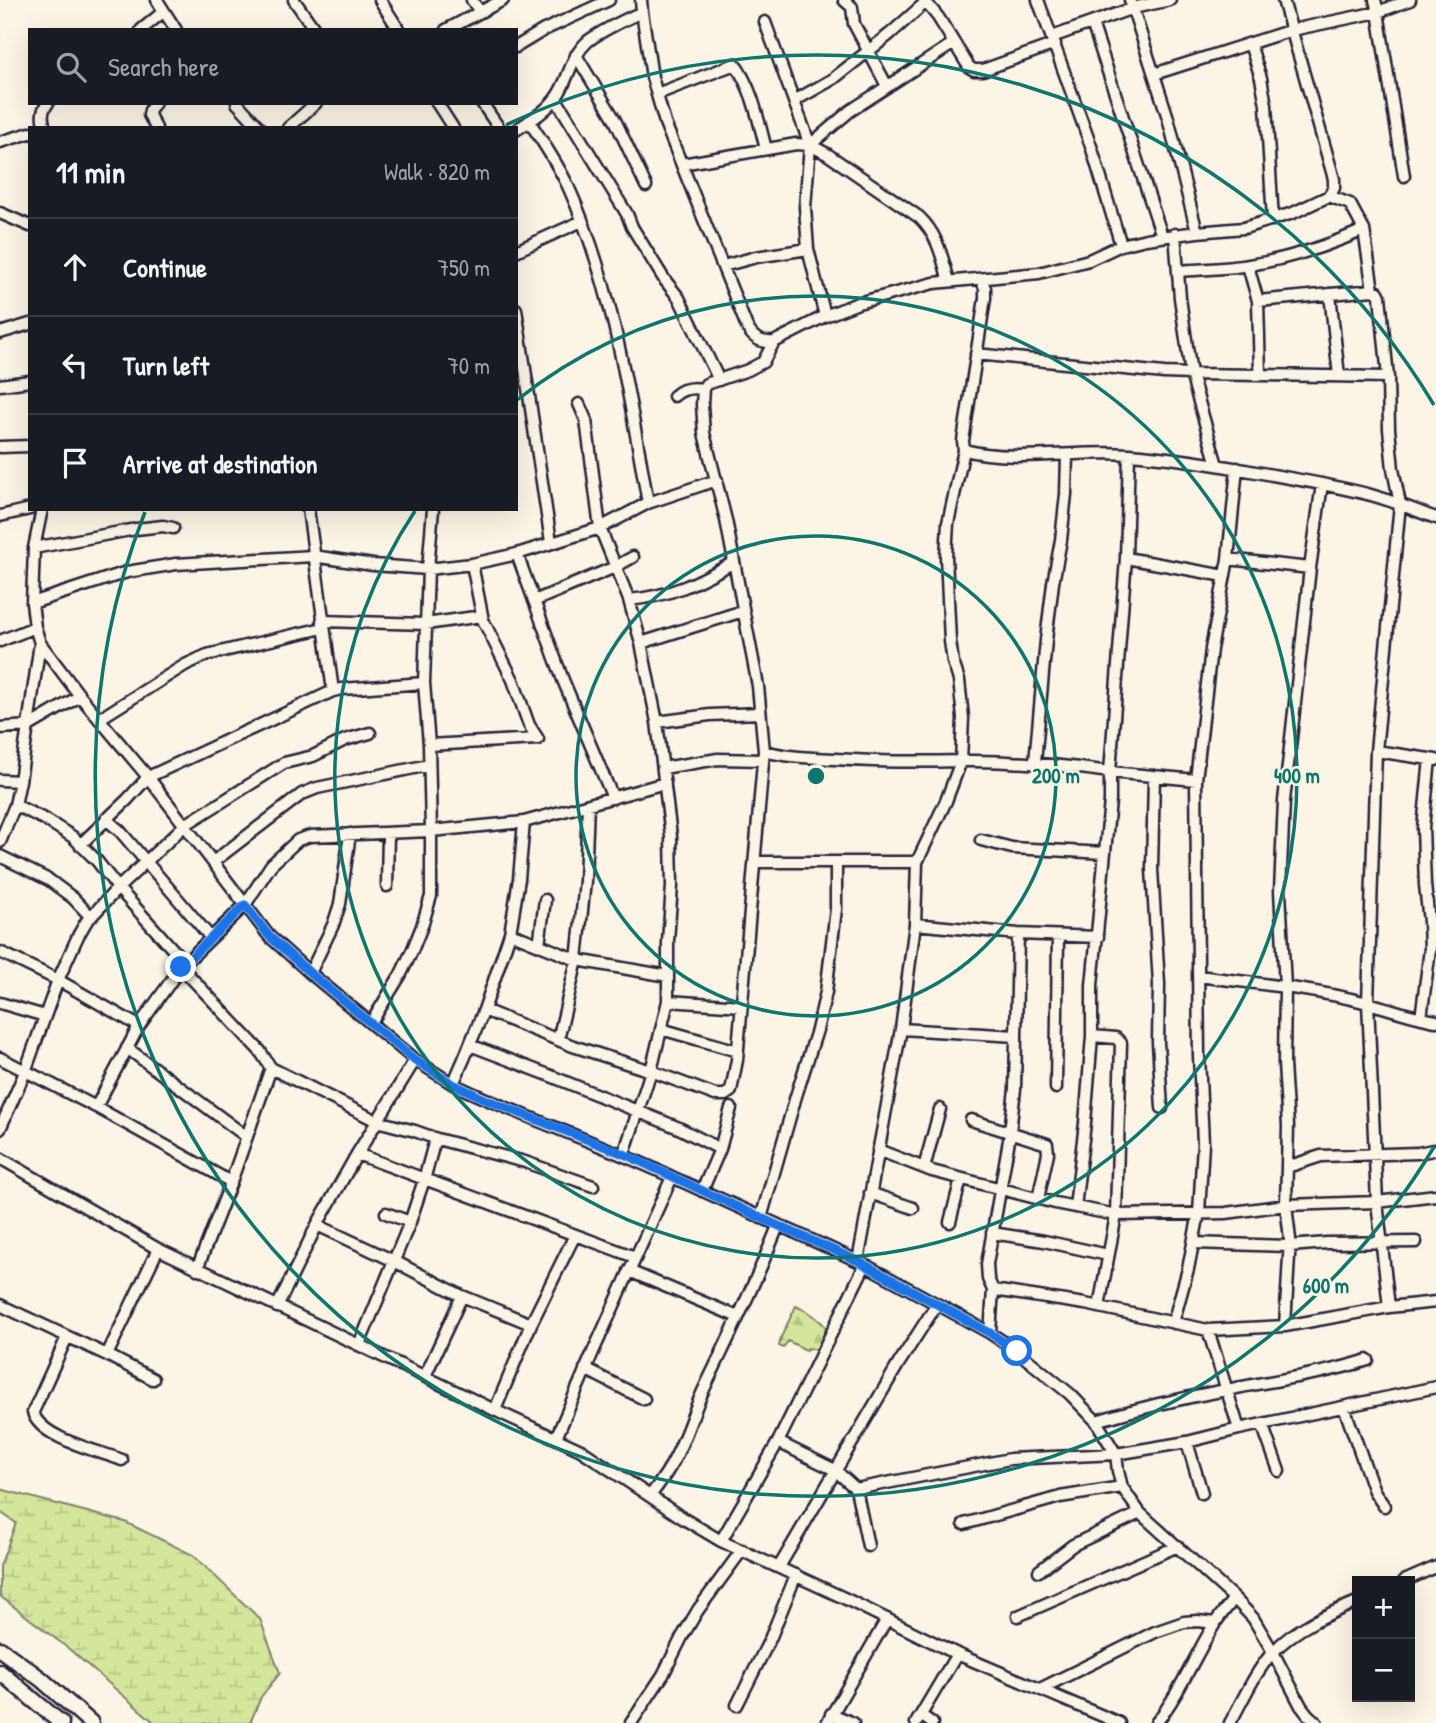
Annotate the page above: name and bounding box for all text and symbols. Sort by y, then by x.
search box [28,28,518,105]
icon: search [52,48,90,86]
text: Search here [108,49,219,84]
text: 11 min [56,152,125,192]
text: Walk · 820 m [384,156,490,187]
icon: ahead [56,248,94,286]
text: Continue [123,250,207,285]
text: 750 m [438,252,490,283]
icon: left [56,346,94,384]
text: Turn left [123,348,209,383]
text: 70 m [447,350,490,381]
icon: arrive [56,444,94,482]
text: Arrive at destination [123,446,318,481]
text: 200 m [1032,761,1080,790]
text: 400 m [1274,761,1320,790]
centre of rings [804,764,828,788]
route end [165,951,196,982]
text: 600 m [1303,1271,1349,1300]
route start [1001,1335,1032,1366]
map controls [1352,1576,1415,1702]
button: + [1352,1576,1415,1639]
button: − [1352,1639,1415,1702]

